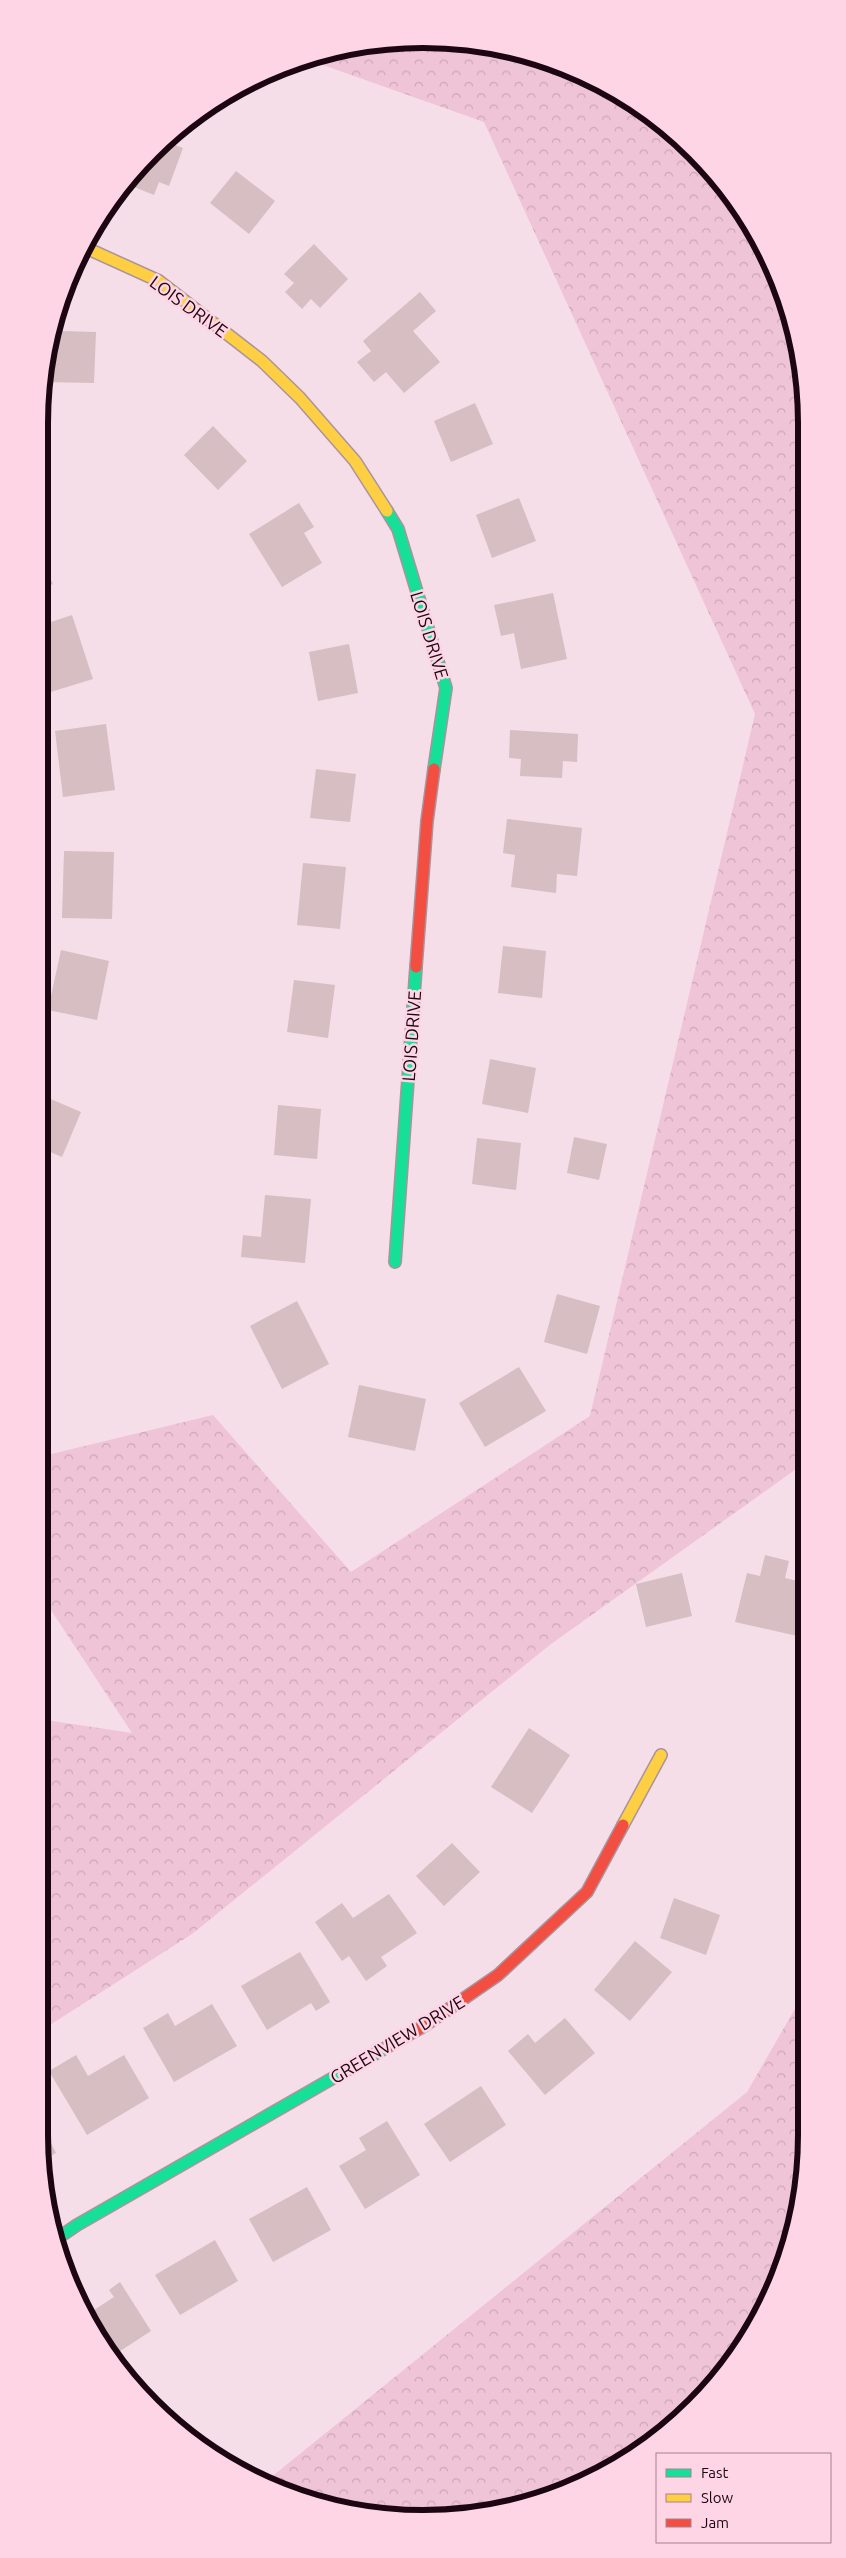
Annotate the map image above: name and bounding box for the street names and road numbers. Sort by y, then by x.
street label: LOIS DRIVE [146,271,232,341]
street label: LOIS DRIVE [407,589,453,681]
street label: LOIS DRIVE [398,990,424,1082]
street label: GREENVIEW DRIVE [326,1991,468,2087]

